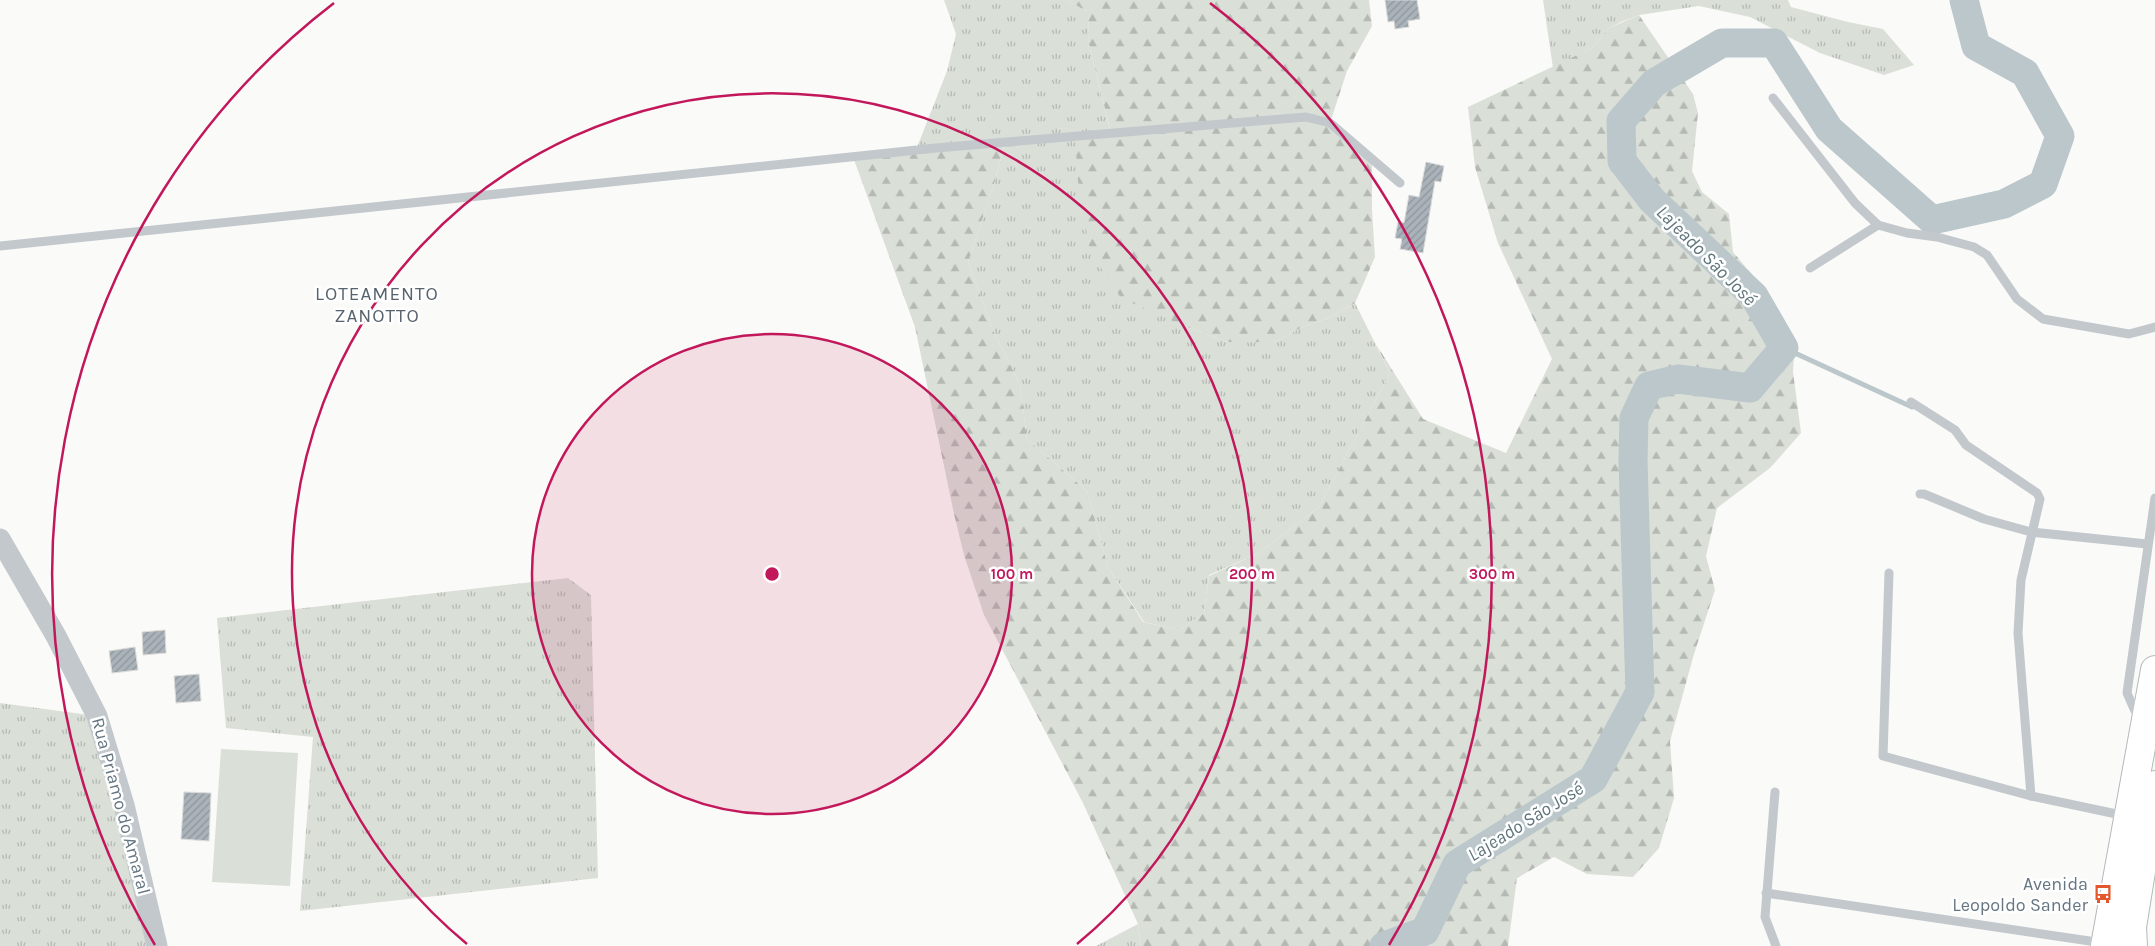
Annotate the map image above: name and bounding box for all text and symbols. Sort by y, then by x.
water label: Lajeado São José [1652,201,1761,310]
district label: LOTEAMENTO ZANOTTO [315,283,439,327]
centre of rings [763,565,781,583]
text: 100 m [991,565,1033,583]
text: 200 m [1229,565,1275,583]
text: 300 m [1469,565,1515,583]
street label: Rua Priamo do Amaral [87,715,155,897]
water label: Lajeado São José [1464,777,1588,866]
place label: Avenida Leopoldo Sander [1952,873,2088,916]
bus stop icon: Avenida Leopoldo Sander [2092,883,2114,905]

